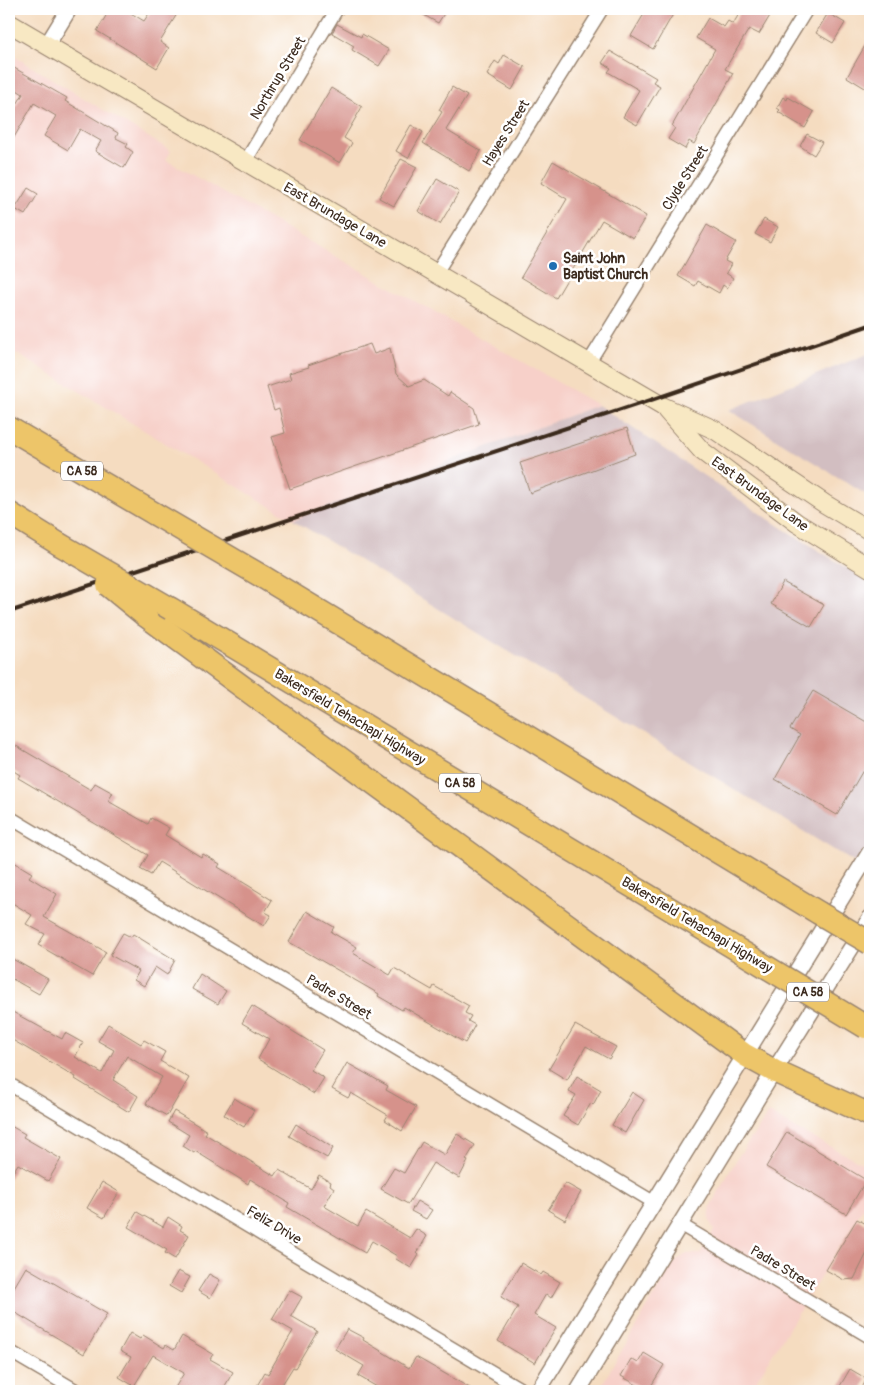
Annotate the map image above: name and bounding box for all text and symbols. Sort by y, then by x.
street label: Northrup Street [247,33,310,123]
street label: Hayes Street [479,96,533,169]
street label: Clyde Street [658,142,712,213]
street label: East Brundage Lane [281,179,389,251]
place label: Saint John Baptist Church [563,250,648,283]
marker: Saint John Baptist Church [547,260,559,272]
street label: East Brundage Lane [708,453,812,535]
road number: CA 58 [61,462,103,481]
street label: Bakersfield Tehachapi Highway [271,665,429,769]
road number: CA 58 [439,774,481,792]
street label: Bakersfield Tehachapi Highway [618,873,776,977]
street label: Padre Street [303,971,375,1023]
road number: CA 58 [787,982,829,1002]
street label: Feliz Drive [243,1202,305,1248]
street label: Padre Street [747,1242,819,1294]

